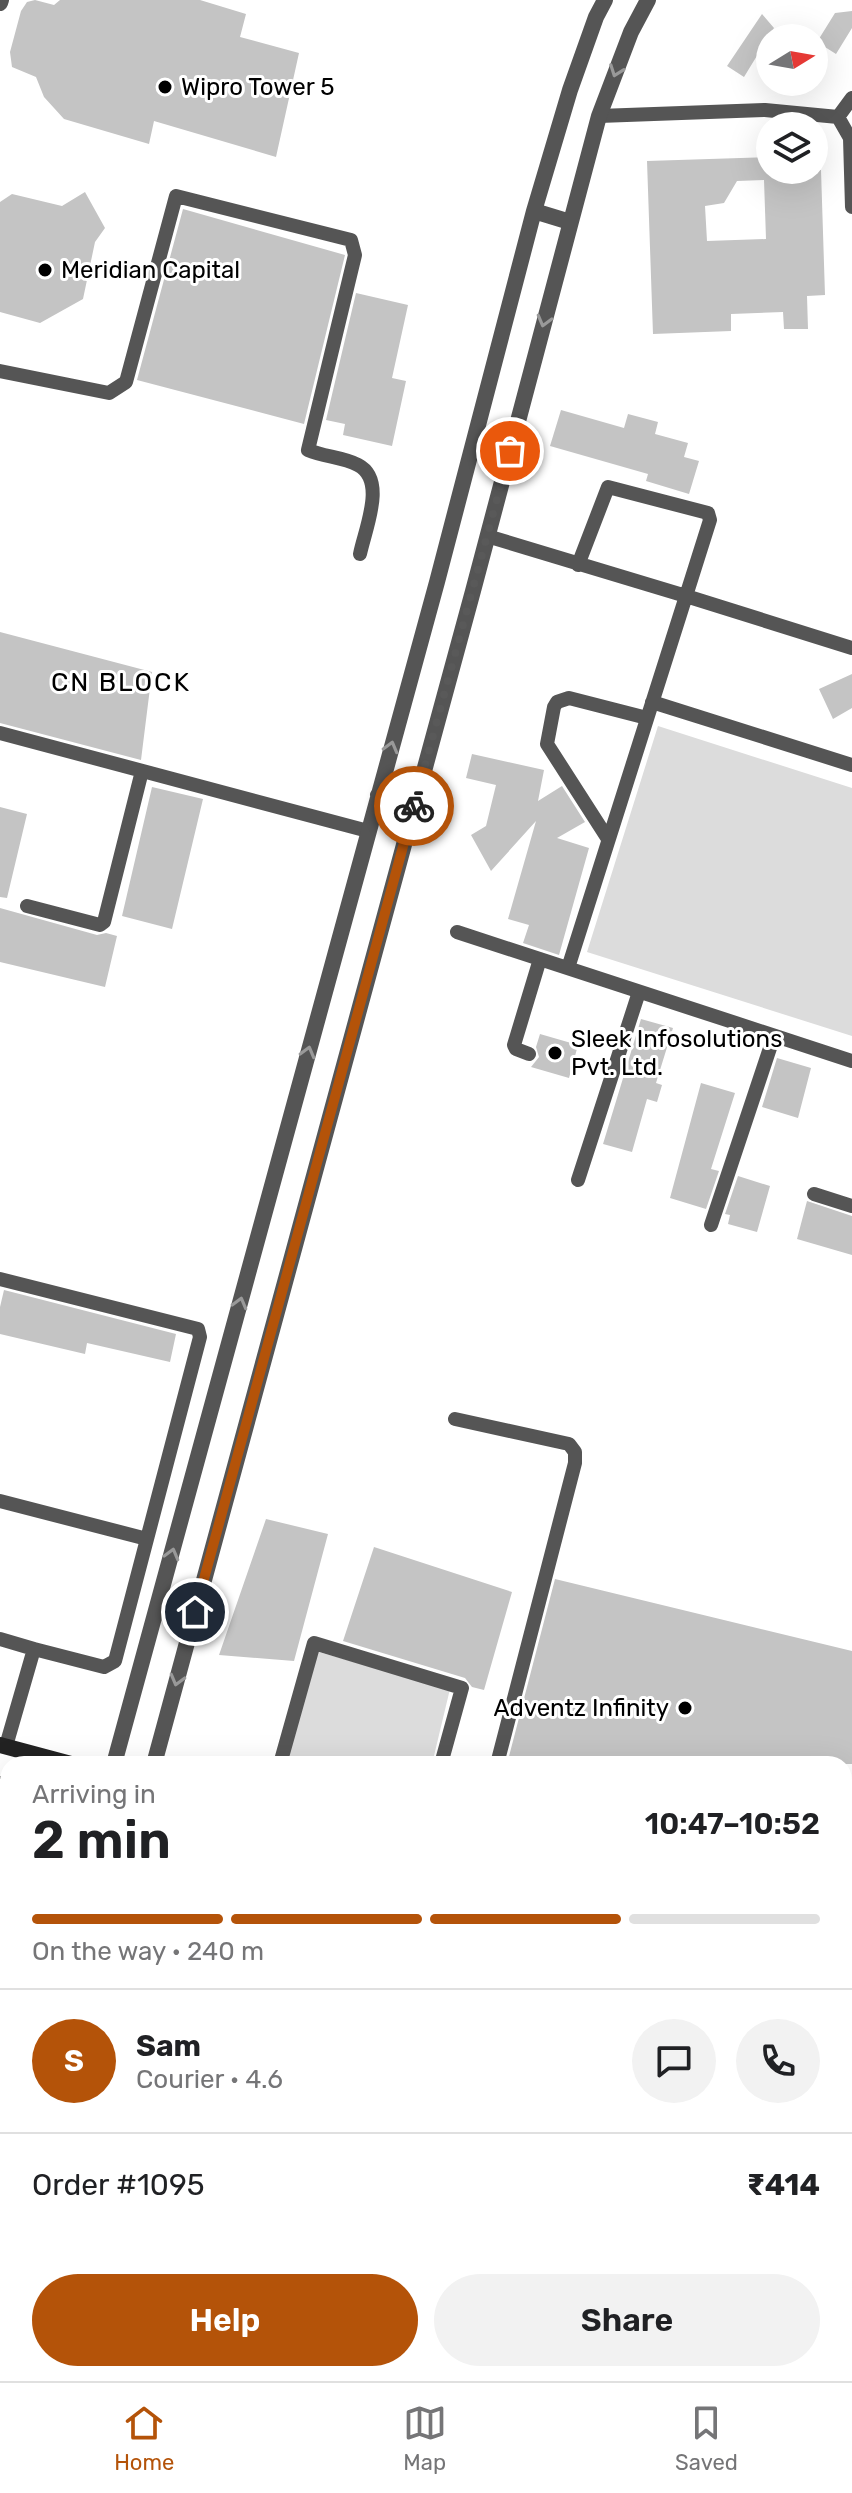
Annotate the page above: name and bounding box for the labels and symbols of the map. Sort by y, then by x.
north arrow [756,24,828,96]
one-way arrow [610,63,626,77]
place label: Wipro Tower 5 [181,73,334,101]
marker: Wipro Tower 5 [156,78,174,96]
place label: Meridian Capital [61,256,240,284]
marker: Meridian Capital [36,261,54,279]
one-way arrow [537,313,554,327]
pin [476,417,544,485]
district label: CN BLOCK [51,667,191,698]
one-way arrow [382,741,399,755]
courier [374,766,454,846]
place label: Sleek Infosolutions Pvt. Ltd. [571,1025,782,1081]
marker: Sleek Infosolutions Pvt. Ltd. [546,1044,564,1062]
one-way arrow [299,1045,316,1059]
one-way arrow [231,1296,247,1310]
one-way arrow [162,1547,179,1561]
pin [161,1578,229,1646]
one-way arrow [169,1672,186,1686]
place label: Adventz Infinity [494,1694,669,1722]
marker: Adventz Infinity [676,1699,694,1717]

